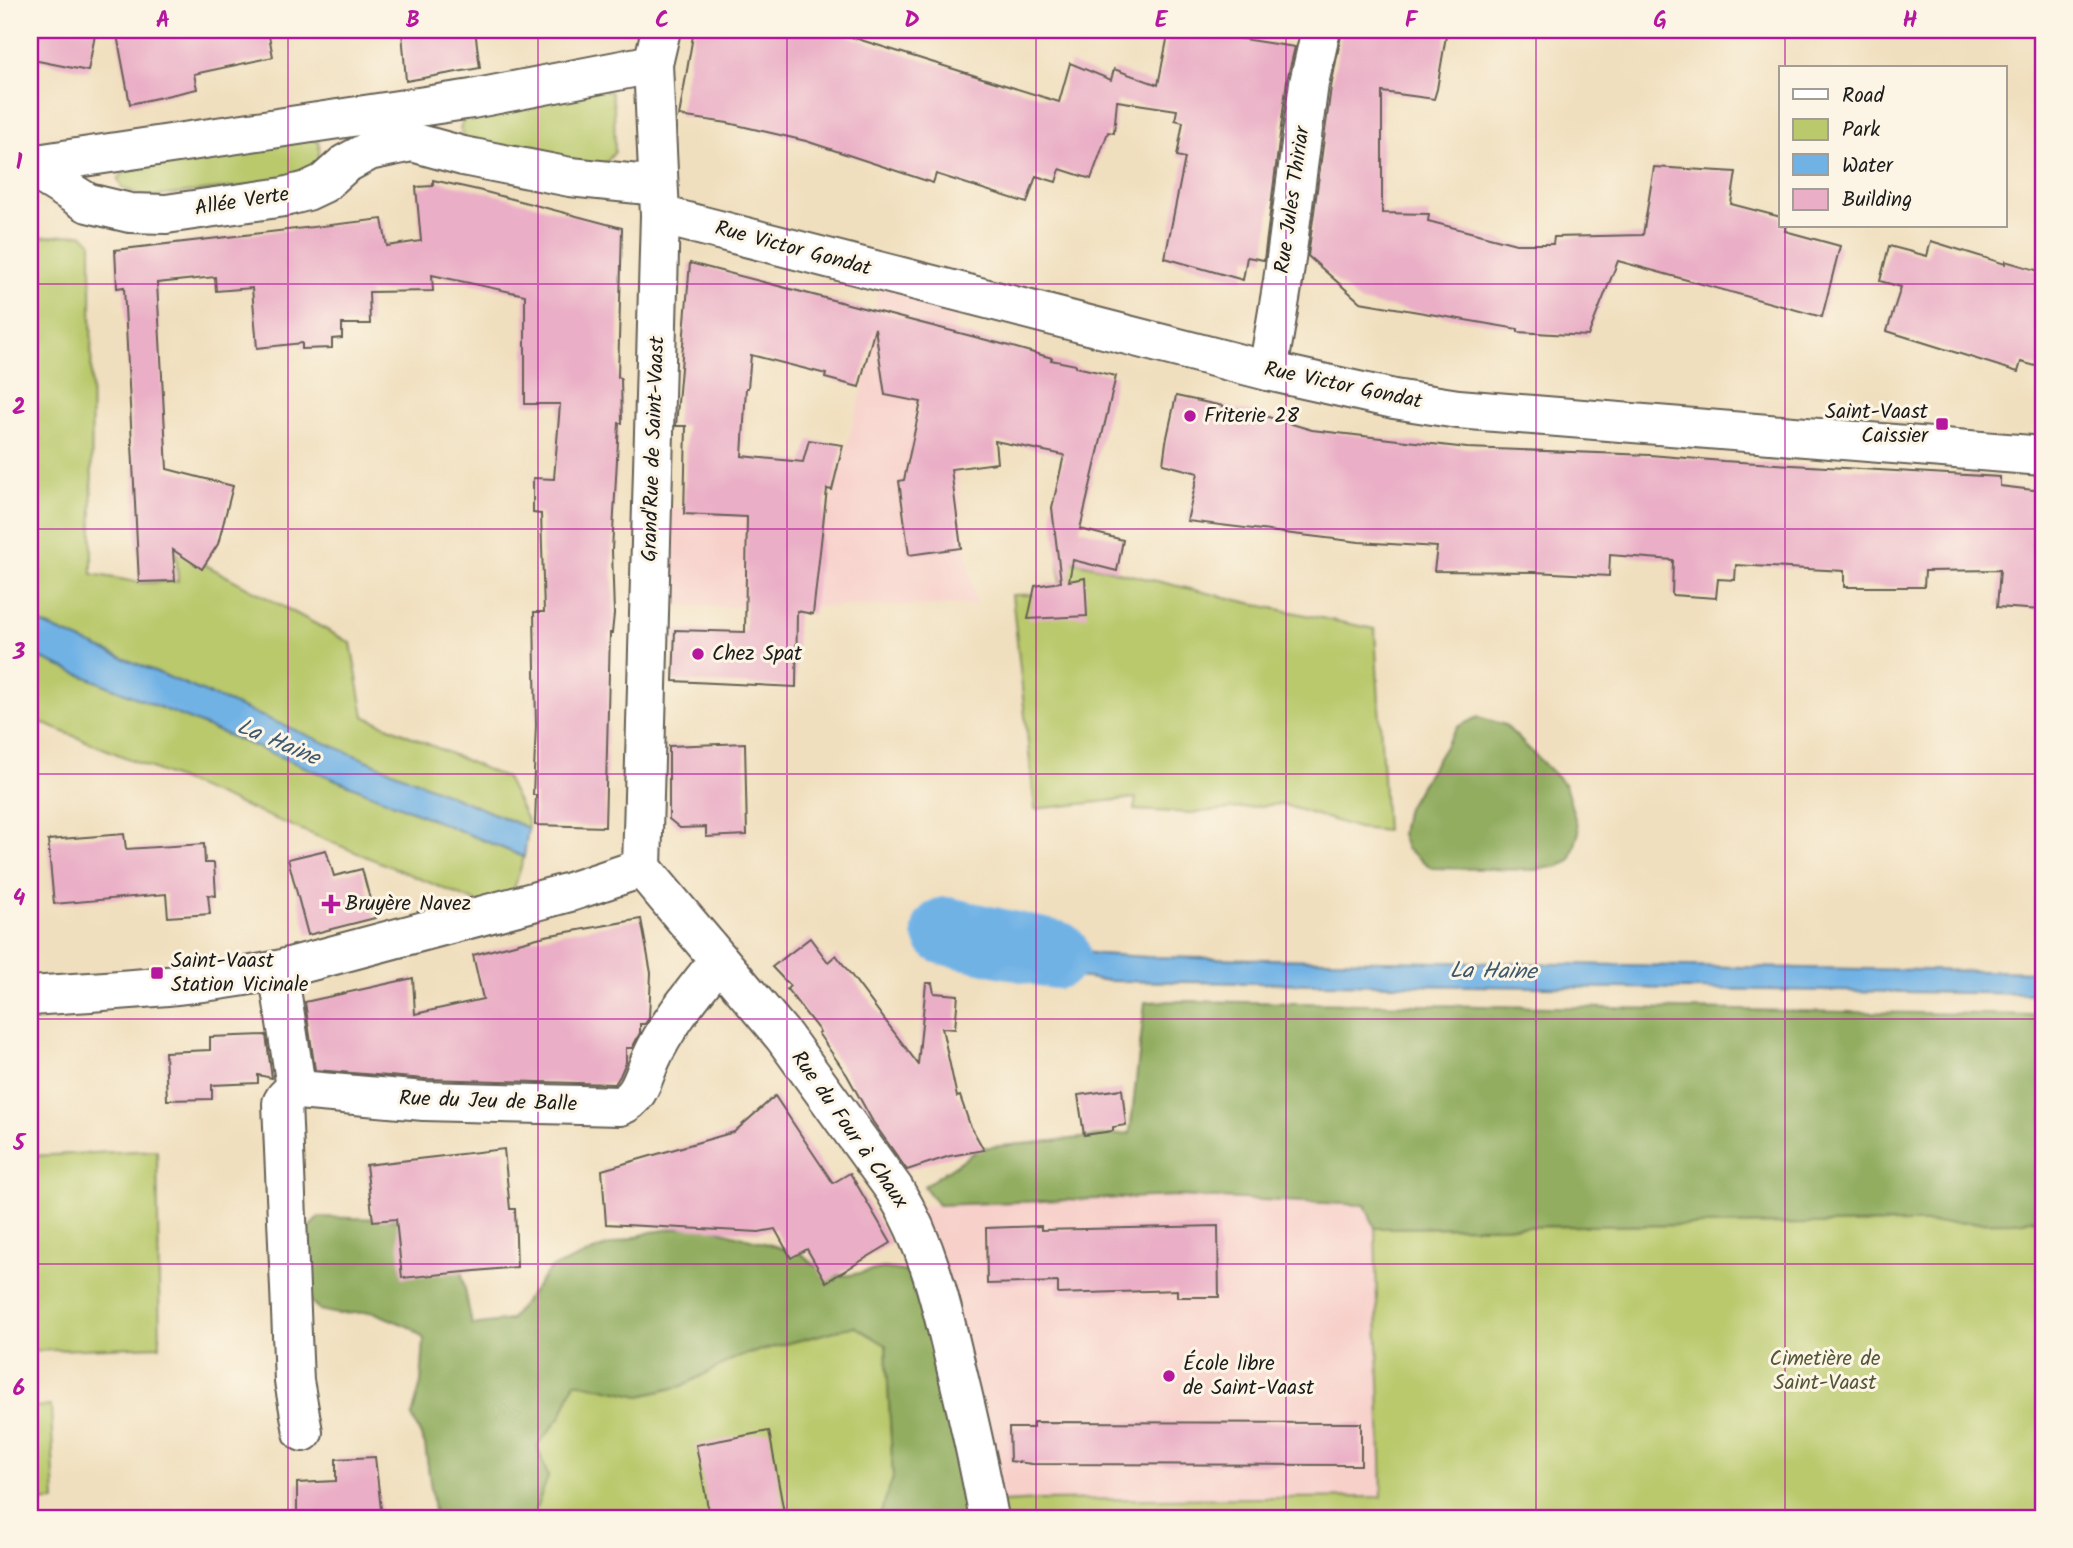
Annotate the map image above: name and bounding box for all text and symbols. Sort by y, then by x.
text: A [156,3,170,39]
text: B [406,3,420,39]
text: C [655,3,669,39]
text: D [904,3,920,39]
text: E [1155,3,1169,39]
text: F [1405,3,1419,39]
text: G [1653,3,1667,39]
text: H [1903,3,1918,39]
legend [1779,66,2007,228]
text: Road [1842,80,1885,113]
text: Park [1842,114,1880,147]
street label: Rue Jules Thiriar [1266,123,1320,276]
text: 1 [16,145,23,181]
text: Water [1842,150,1894,183]
street label: Allée Verte [192,178,292,226]
text: Building [1842,184,1912,217]
street label: Rue Victor Gondat [711,212,876,286]
street label: Grand'Rue de Saint-Vaast [634,335,674,562]
street label: Rue Victor Gondat [1261,353,1426,419]
text: 2 [12,390,26,426]
place label: Saint-Vaast Caissier [1825,396,1929,453]
place label: Friterie 28 [1204,400,1300,433]
marker: Friterie 28 [1182,408,1198,424]
marker: Saint-Vaast Caissier [1934,416,1950,432]
text: 3 [12,635,26,671]
place label: Chez Spat [712,638,803,671]
marker: Chez Spat [690,646,706,662]
water label: La Haine [231,709,327,778]
text: 4 [13,881,26,917]
place label: Bruyère Navez [345,888,471,921]
marker: Bruyère Navez [323,896,339,912]
place label: Saint-Vaast Station Vicinale [171,945,309,1002]
water label: La Haine [1449,953,1539,991]
marker: Saint-Vaast Station Vicinale [149,965,165,981]
street label: Rue du Four à Chaux [782,1044,917,1217]
street label: Rue du Jeu de Balle [398,1082,578,1122]
text: 5 [12,1126,27,1162]
park label: Cimetière de Saint-Vaast [1770,1343,1881,1400]
place label: École libre de Saint-Vaast [1183,1348,1315,1405]
marker: École libre de Saint-Vaast [1161,1368,1177,1384]
text: 6 [13,1371,25,1407]

